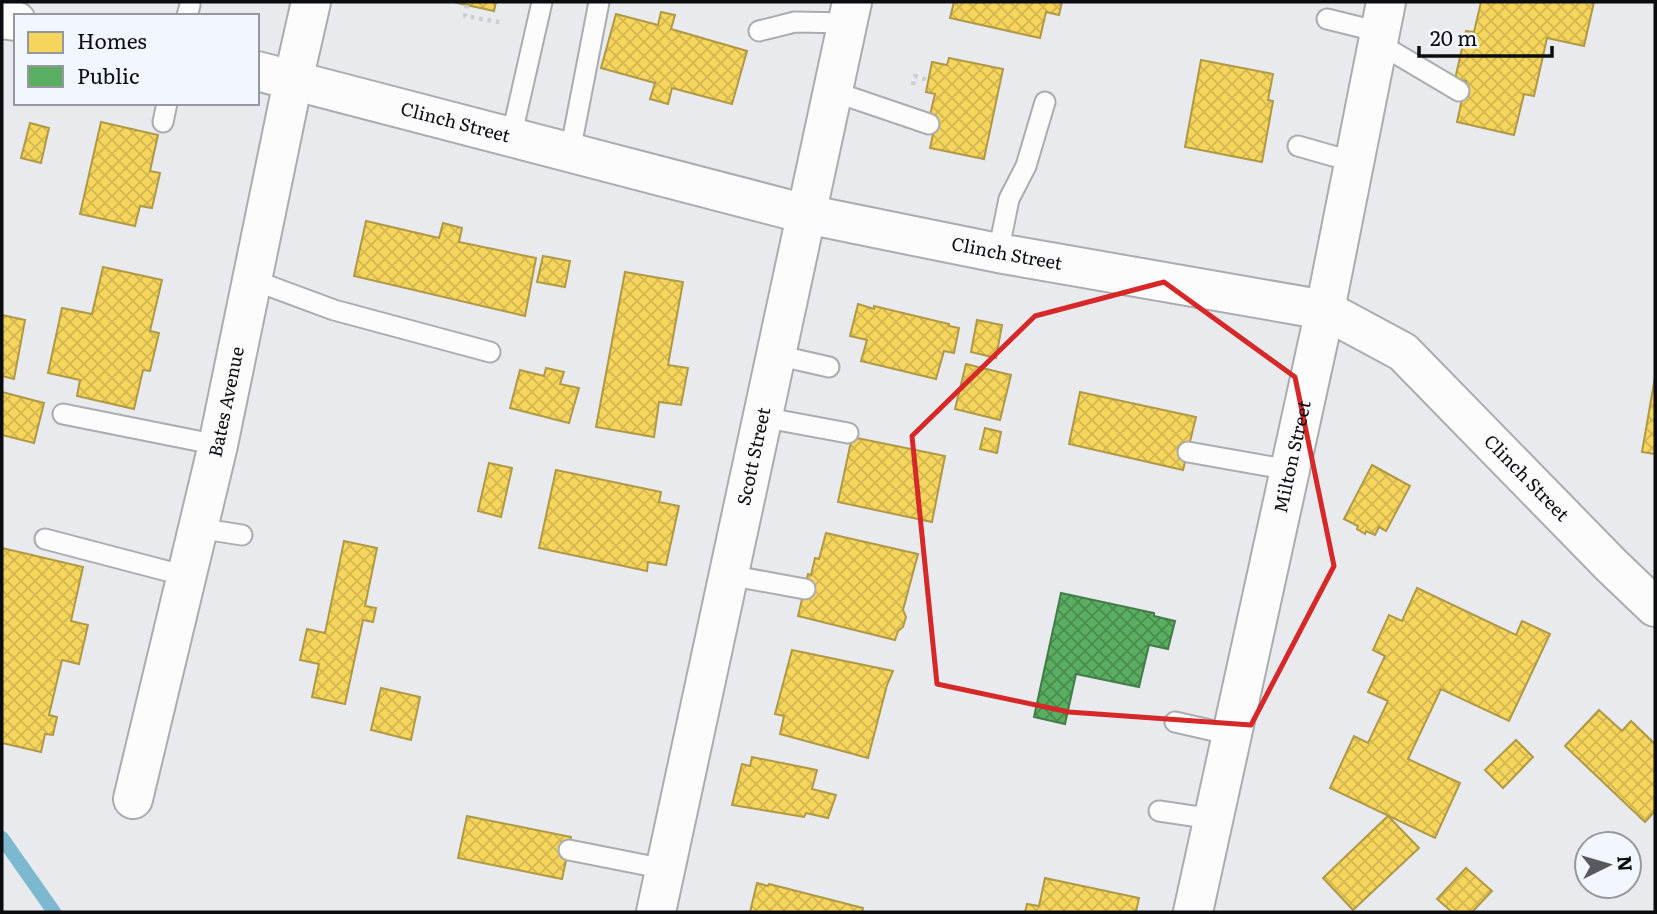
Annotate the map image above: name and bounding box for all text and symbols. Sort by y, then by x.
legend [14,14,259,105]
scale bar [1419,14,1552,58]
text: 20 m [1430,21,1477,52]
text: Homes [77,24,147,55]
text: Public [77,59,139,90]
street label: Clinch Street [398,94,514,149]
street label: Clinch Street [949,229,1065,276]
street label: Bates Avenue [201,344,250,460]
street label: Milton Street [1266,397,1317,515]
street label: Scott Street [729,404,776,508]
street label: Clinch Street [1478,427,1577,527]
north arrow [1573,830,1643,900]
text: N [1611,854,1641,873]

